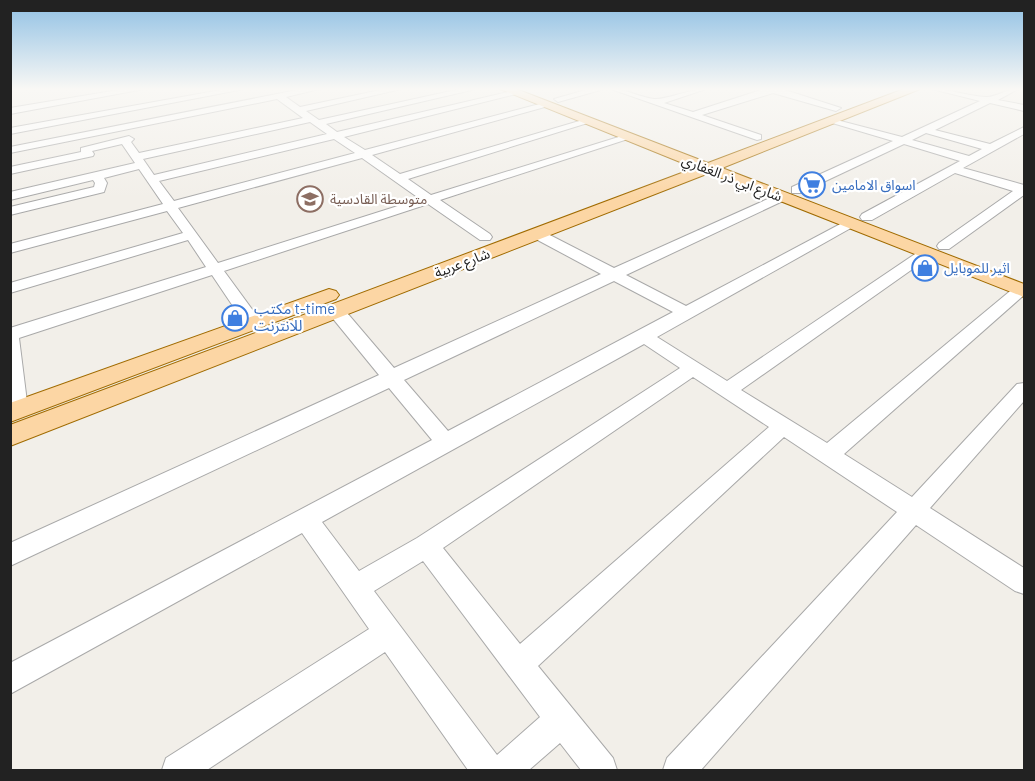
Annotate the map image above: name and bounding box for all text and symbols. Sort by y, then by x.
street label: شارع ابي ذر الغفاري [679,151,785,207]
supermarket icon: اسواق الامامين [797,170,827,200]
place label: اسواق الامامين [832,176,916,194]
school or university icon: متوسطة القادسية [295,184,325,214]
place label: متوسطة القادسية [330,190,427,208]
street label: شارع عربية [432,244,493,284]
shop icon: اثير للموبايل [910,253,940,283]
place label: اثير للموبايل [944,259,1010,277]
place label: مكتب t-time للانترنت [254,299,335,335]
shop icon: مكتب t-time للانترنت [220,303,250,333]

